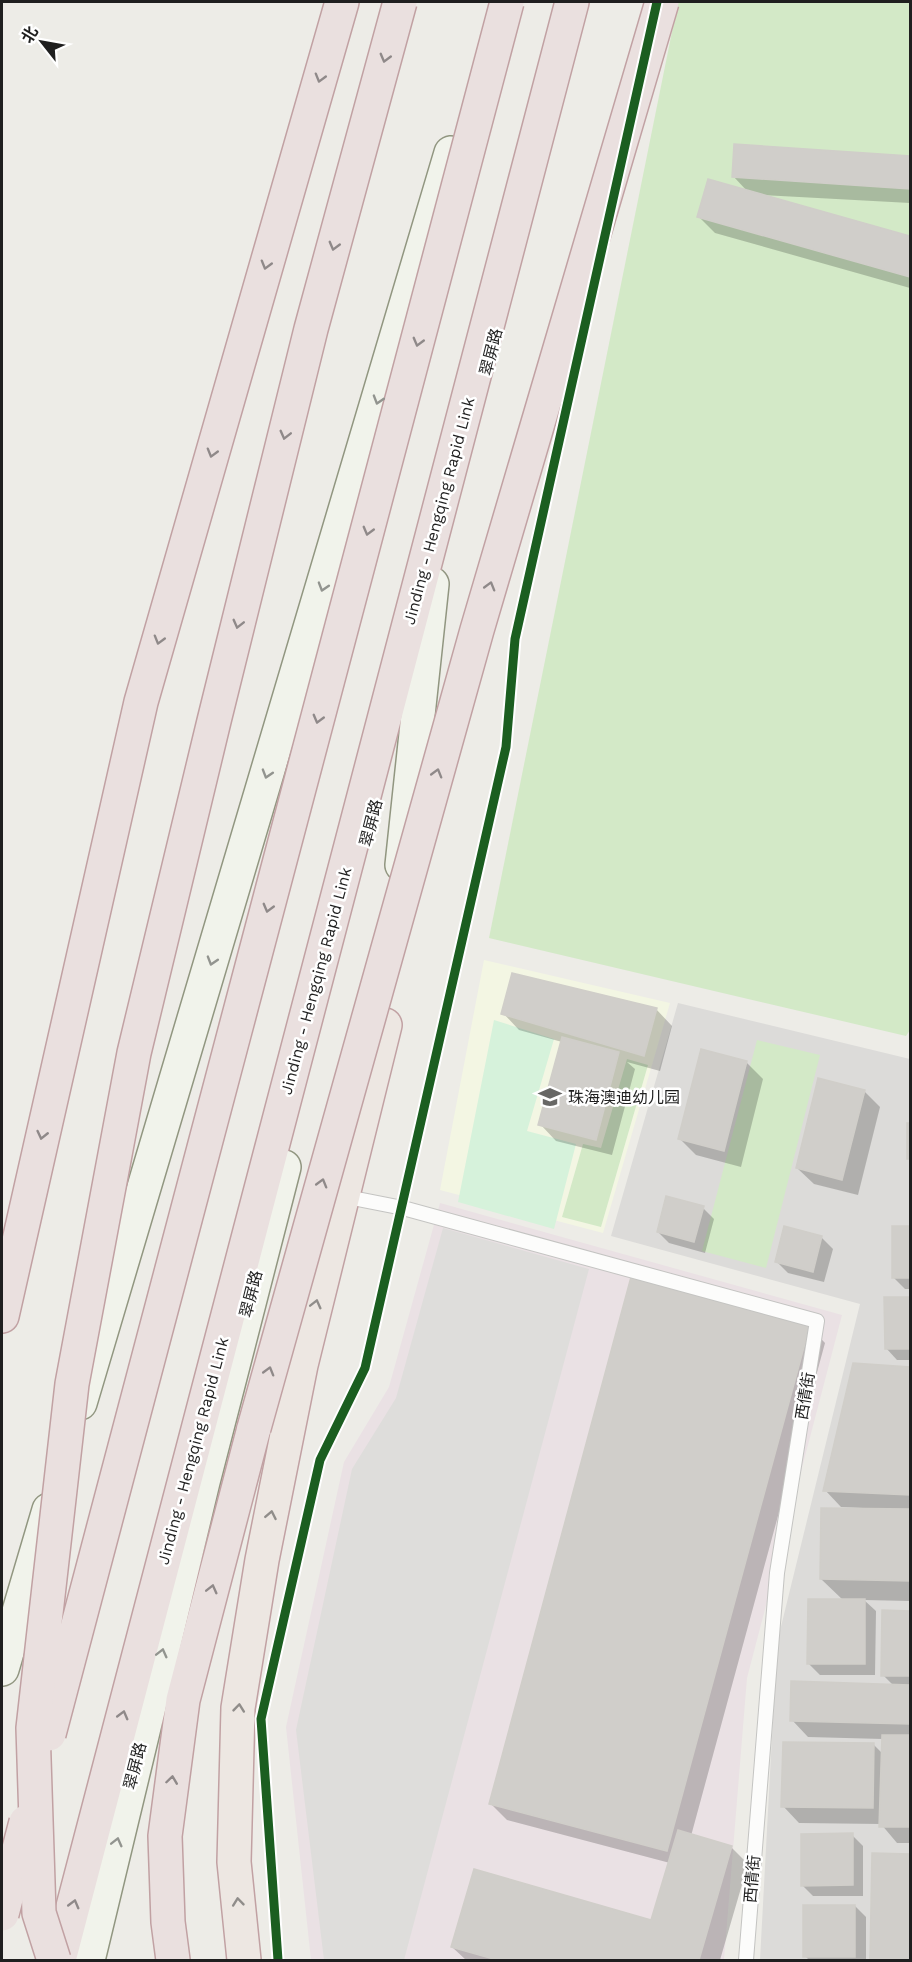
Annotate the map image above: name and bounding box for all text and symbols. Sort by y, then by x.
north arrow [12,12,72,72]
text: 北 [17,23,42,46]
one-way arrow [380,52,392,63]
one-way arrow [315,72,327,83]
one-way arrow [329,240,341,251]
one-way arrow [261,259,273,270]
street label: 翠屏路 [476,326,506,378]
one-way arrow [412,337,425,347]
one-way arrow [373,394,385,405]
street label: Jinding - Hengqing Rapid Link [399,395,479,627]
one-way arrow [279,430,292,440]
one-way arrow [207,447,219,458]
one-way arrow [363,525,375,536]
one-way arrow [318,581,330,592]
one-way arrow [483,581,495,592]
one-way arrow [232,619,245,629]
one-way arrow [154,634,166,645]
one-way arrow [313,714,325,724]
one-way arrow [262,768,274,779]
one-way arrow [429,768,442,778]
street label: 翠屏路 [356,797,386,849]
street label: Jinding - Hengqing Rapid Link [276,865,356,1097]
one-way arrow [263,902,275,913]
one-way arrow [207,955,219,966]
school or university icon: 珠海澳迪幼儿园 [537,1084,563,1110]
place label: 珠海澳迪幼儿园 [568,1088,680,1107]
one-way arrow [36,1130,49,1140]
one-way arrow [315,1179,327,1189]
street label: 翠屏路 [236,1268,266,1320]
one-way arrow [308,1299,321,1309]
street label: Jinding - Hengqing Rapid Link [153,1335,233,1567]
one-way arrow [262,1366,274,1377]
street label: 西倩街 [792,1371,818,1421]
one-way arrow [264,1511,277,1521]
one-way arrow [204,1584,217,1594]
one-way arrow [155,1648,168,1658]
one-way arrow [232,1703,245,1712]
one-way arrow [116,1710,129,1720]
street label: 翠屏路 [120,1740,150,1792]
one-way arrow [166,1775,178,1785]
one-way arrow [109,1838,122,1848]
street label: 西倩街 [740,1854,764,1904]
one-way arrow [232,1898,245,1907]
one-way arrow [66,1899,79,1909]

